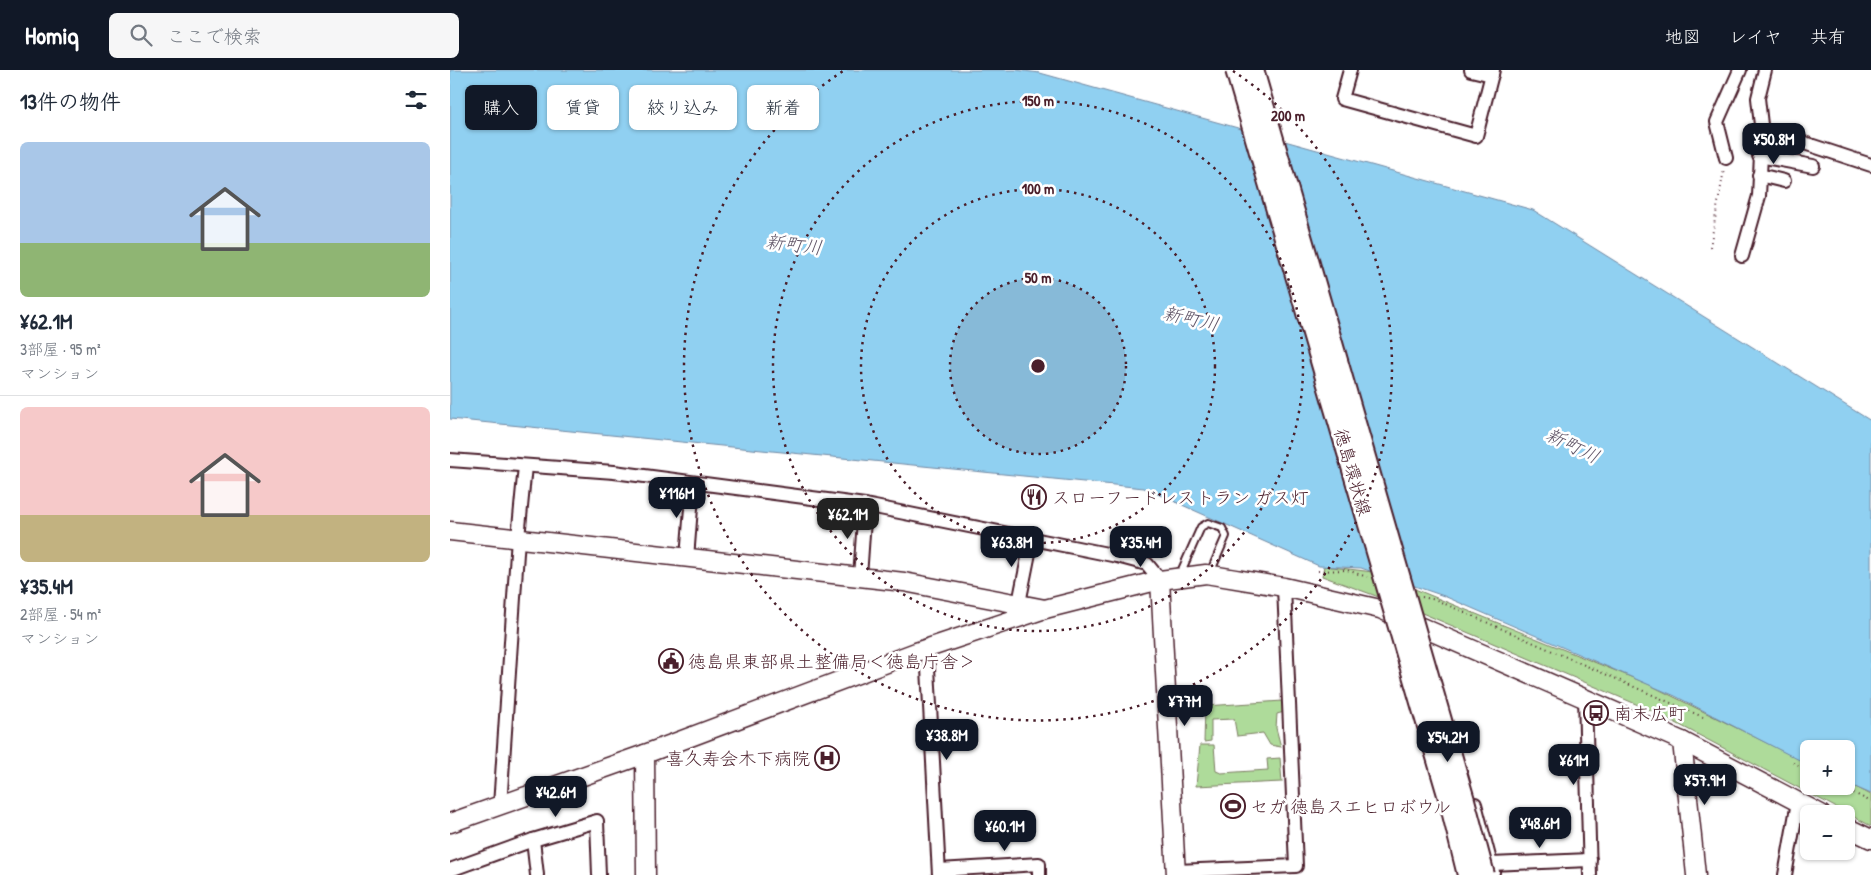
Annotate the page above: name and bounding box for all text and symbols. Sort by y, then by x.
search box [109,13,459,58]
text: Homiq [25,19,79,51]
icon: search [127,21,155,49]
text: ここで検索 [167,23,262,49]
text: 地図 [1665,24,1701,49]
text: レイヤ [1729,24,1782,49]
text: 共有 [1810,24,1846,49]
chip: 購入 [465,85,537,130]
chip: 賃貸 [547,85,619,130]
chip: 絞り込み [629,85,737,130]
chip: 新着 [747,85,819,130]
icon: filters [402,86,430,114]
text: 13件の物件 [20,87,121,116]
text: 150 m [1022,90,1054,111]
text: 200 m [1271,105,1305,126]
pin: ¥50.8M [1733,122,1815,165]
text: ¥50.8M [1753,128,1795,150]
icon: home [180,174,270,264]
text: 100 m [1022,178,1054,199]
water label: 新町川 [764,228,824,260]
text: 50 m [1025,267,1051,288]
water label: 新町川 [1160,299,1222,337]
text: ¥62.1M [20,307,73,336]
text: 3部屋 · 95 m² [20,338,101,360]
centre of rings [1029,357,1047,375]
text: マンション [20,362,99,384]
water label: 新町川 [1542,421,1604,469]
street label: 徳島環状線 [1329,425,1377,519]
icon: home [180,440,270,530]
pin: ¥116M [642,476,712,519]
text: ¥116M [660,482,694,504]
restaurant icon: スローフードレストラン ガス灯 [1021,484,1047,510]
place label: スローフードレストラン ガス灯 [1052,485,1309,510]
pin: ¥62.1M [807,498,889,540]
text: ¥62.1M [828,503,868,525]
pin: ¥63.8M [971,526,1053,568]
pin: ¥35.4M [1100,526,1182,568]
text: ¥63.8M [992,531,1032,553]
text: ¥35.4M [1121,531,1161,553]
text: ¥35.4M [20,572,73,601]
text: 2部屋 · 54 m² [20,603,101,625]
text: マンション [20,627,99,649]
public building icon: 徳島県東部県土整備局＜徳島庁舎＞ [658,648,684,674]
place label: 徳島県東部県土整備局＜徳島庁舎＞ [688,649,976,674]
pin: ¥77M [1155,684,1215,727]
text: ¥77M [1169,690,1201,712]
bus stop icon: 南末広町 [1583,700,1609,726]
place label: 南末広町 [1614,701,1686,726]
pin: ¥38.8M [906,718,988,761]
pin: ¥54.2M [1407,720,1489,763]
text: ¥38.8M [926,724,968,746]
text: ¥54.2M [1428,726,1468,748]
map controls [1800,740,1855,860]
button: + [1800,740,1855,795]
pin: ¥61M [1544,744,1604,786]
hospital icon: 喜久寿会木下病院 [814,745,840,771]
place label: 喜久寿会木下病院 [666,746,810,771]
text: ¥61M [1559,749,1589,771]
pin: ¥57.9M [1664,764,1746,806]
text: ¥57.9M [1685,769,1725,791]
pin: ¥42.6M [515,776,597,818]
text: ¥42.6M [536,781,576,803]
sports icon: セガ 徳島スエヒロボウル [1220,793,1246,819]
place label: セガ 徳島スエヒロボウル [1250,794,1451,819]
button: − [1800,805,1855,860]
pin: ¥48.6M [1499,806,1581,849]
pin: ¥60.1M [964,810,1046,852]
text: ¥48.6M [1520,812,1560,834]
text: ¥60.1M [985,815,1025,837]

